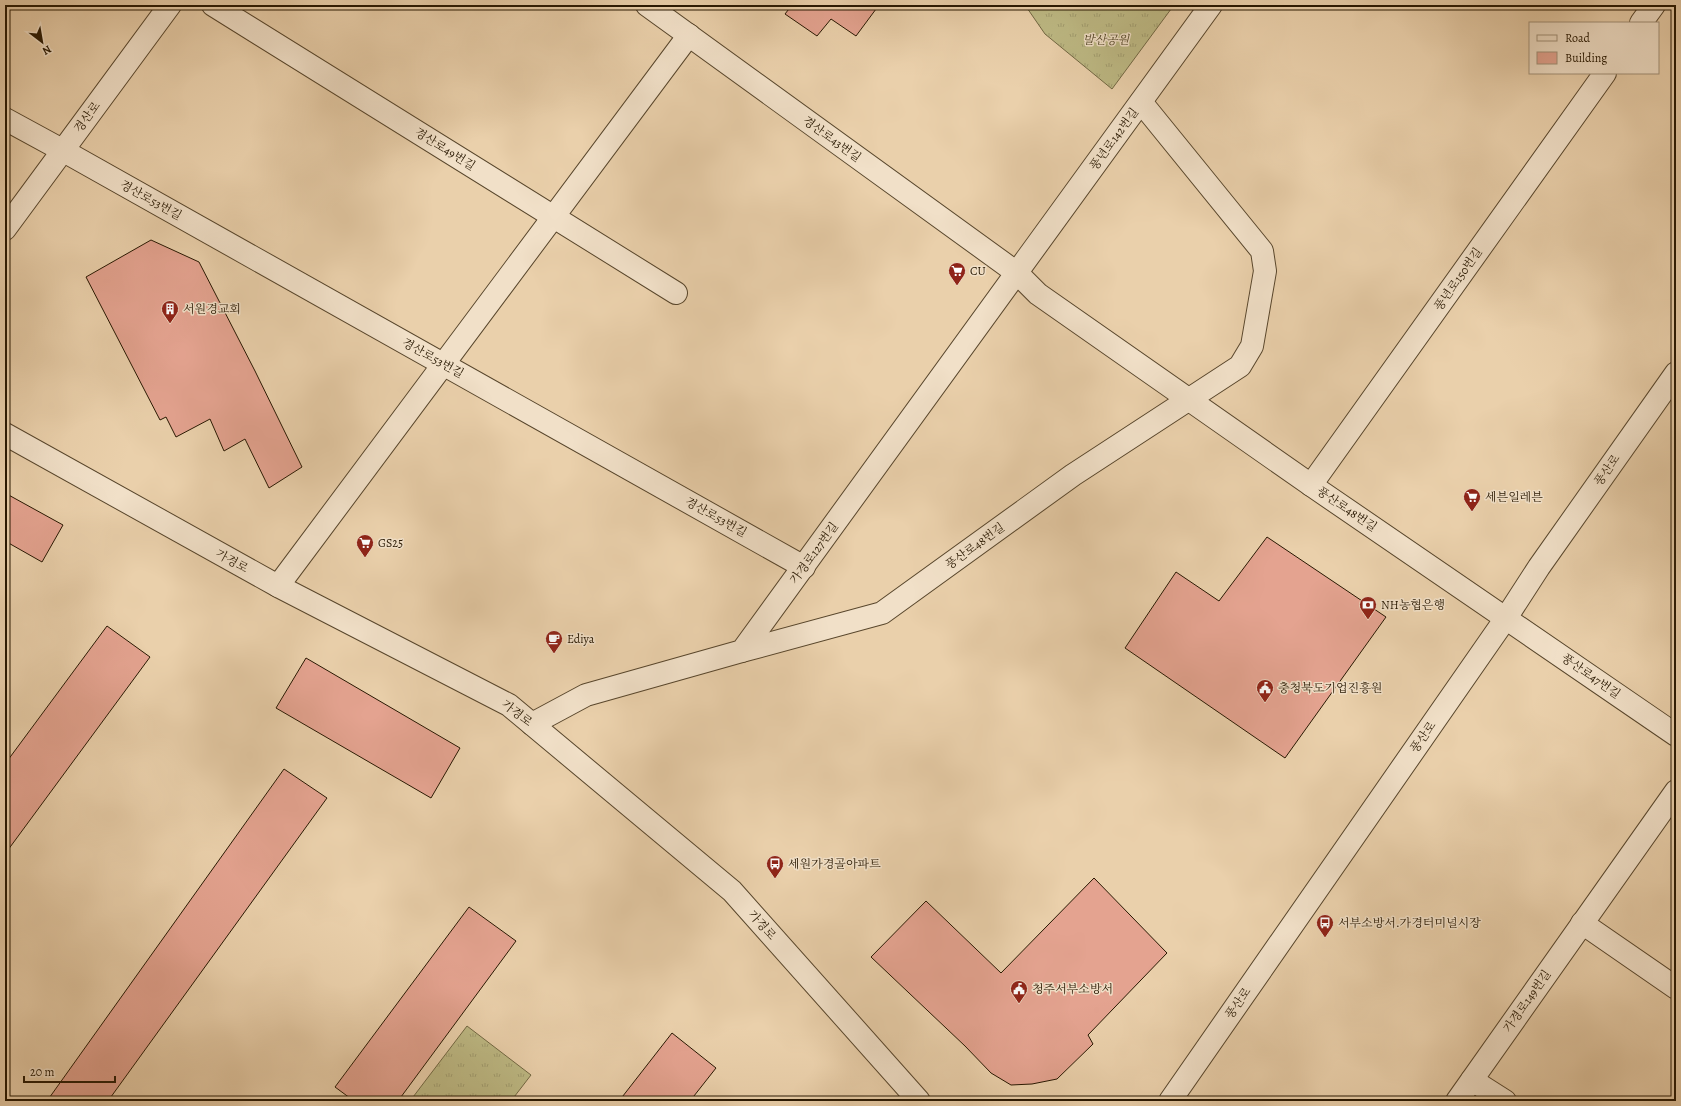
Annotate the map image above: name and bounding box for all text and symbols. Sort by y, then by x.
north arrow [22,22,62,62]
legend [1529,22,1659,74]
text: Road [1565,30,1591,46]
park label: 발산공원 [1083,32,1131,48]
text: N [40,42,54,59]
text: Building [1565,50,1607,66]
street label: 경산로 [70,98,104,136]
street label: 풍년로142번길 [1086,105,1142,173]
street label: 경산로43번길 [800,112,864,166]
street label: 경산로49번길 [412,124,478,174]
street label: 경산로53번길 [117,176,185,224]
street label: 풍년로150번길 [1430,244,1486,314]
supermarket icon: CU [947,261,967,286]
place label: CU [970,263,986,279]
building icon: 서원경교회 [160,299,180,324]
place label: 서원경교회 [183,301,241,317]
street label: 경산로53번길 [399,334,467,382]
street label: 풍산로 [1590,451,1624,489]
street label: 풍산로48번길 [1314,483,1380,535]
supermarket icon: 세븐일레븐 [1462,487,1482,512]
place label: 세븐일레븐 [1485,489,1543,505]
street label: 경산로53번길 [682,493,750,541]
street label: 가경로127번길 [786,519,842,587]
street label: 풍산로48번길 [942,519,1008,573]
supermarket icon: GS25 [355,533,375,558]
place label: GS25 [378,535,403,551]
street label: 가경로 [213,546,251,577]
bank icon: NH농협은행 [1358,595,1378,620]
place label: NH농협은행 [1381,597,1445,613]
cafe icon: Ediya [544,629,564,654]
place label: Ediya [567,631,595,647]
street label: 풍산로47번길 [1558,650,1624,702]
public building icon: 충청북도기업진흥원 [1255,678,1275,703]
place label: 충청북도기업진흥원 [1278,680,1382,696]
street label: 가경로 [498,696,536,730]
street label: 풍산로 [1406,718,1440,756]
bus stop icon: 세원가경골아파트 [765,854,785,879]
place label: 세원가경골아파트 [788,856,881,872]
street label: 가경로 [744,907,780,944]
bus stop icon: 서부소방서.가경터미널시장 [1315,913,1335,938]
place label: 서부소방서.가경터미널시장 [1338,915,1481,931]
street label: 가경로149번길 [1500,967,1554,1035]
public building icon: 청주서부소방서 [1009,979,1029,1004]
place label: 청주서부소방서 [1032,981,1113,997]
street label: 풍산로 [1221,984,1255,1022]
scale bar [24,1058,115,1084]
text: 20 m [30,1064,54,1080]

